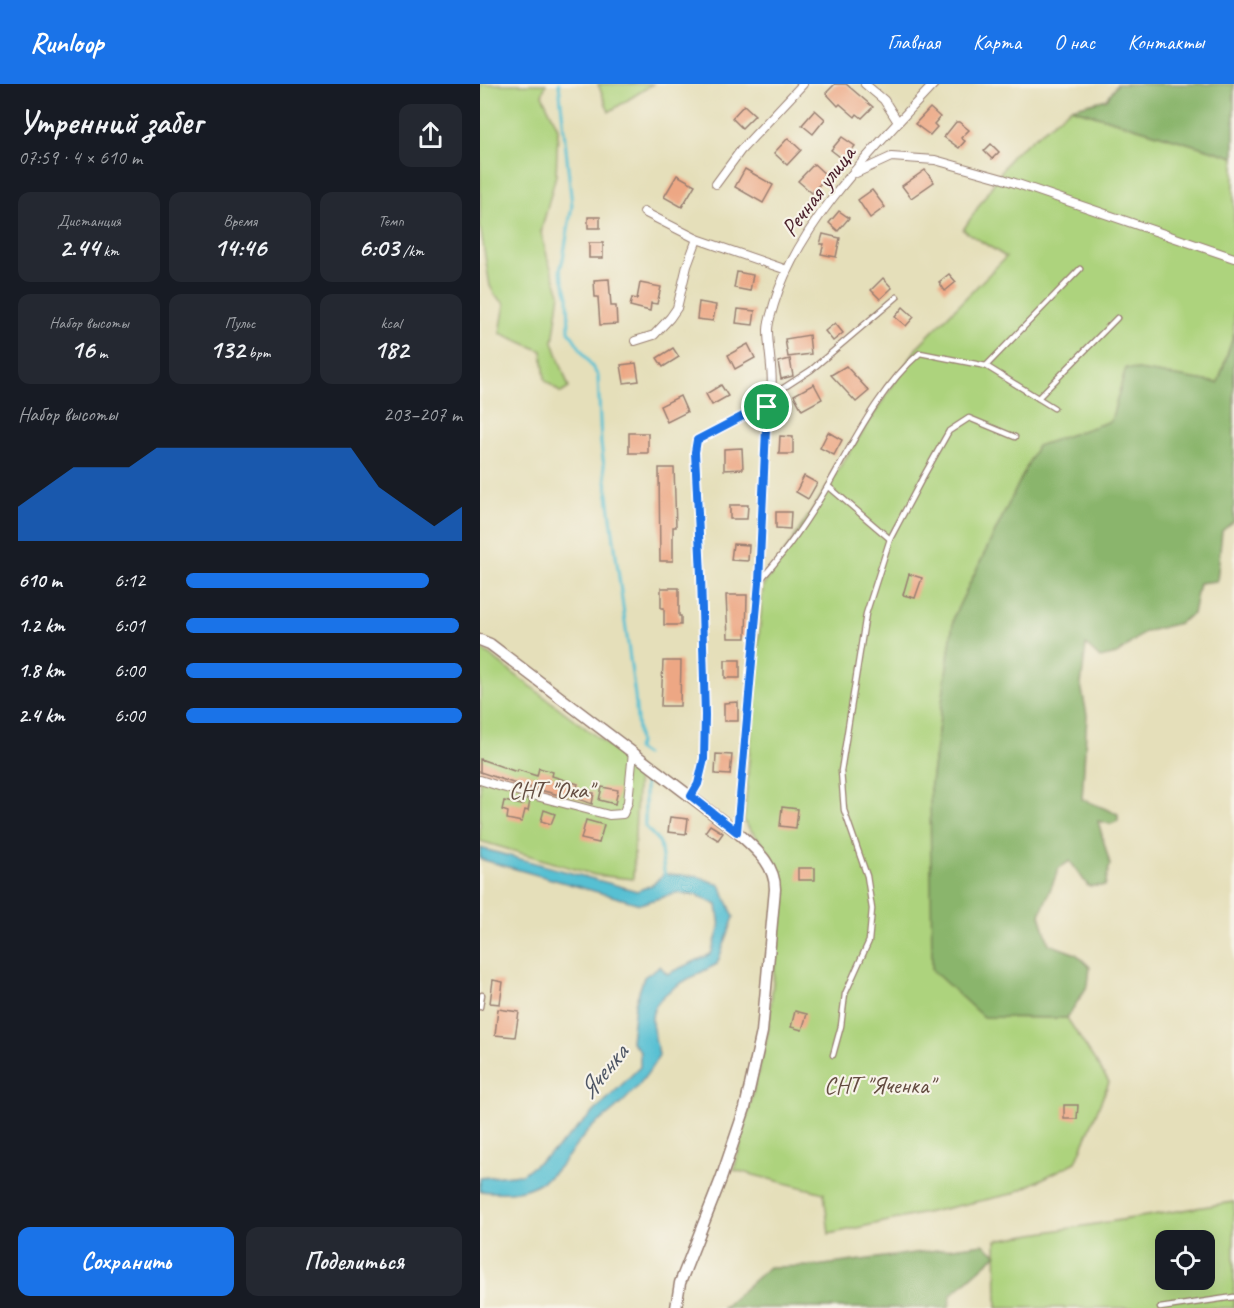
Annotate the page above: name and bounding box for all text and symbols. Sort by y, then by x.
text: Runloop [30,25,103,60]
text: Главная [887,29,940,55]
text: Карта [973,29,1021,55]
text: О нас [1054,29,1095,55]
text: Контакты [1128,29,1204,55]
text: Утренний забег [18,101,202,143]
button: share [399,104,462,167]
street label: Речная улица [774,138,863,242]
text: 07:59 · 4 × 610 m [18,145,142,170]
text: Дистанция [57,211,121,231]
text: Время [223,211,257,231]
text: Темп [378,211,404,231]
text: 2.44 [59,231,99,264]
text: 14:46 [214,231,266,264]
text: 6:03 [358,231,399,264]
text: km [99,241,119,261]
text: /km [399,241,424,261]
text: Набор высоты [49,313,129,333]
text: Пульс [225,313,255,333]
text: kcal [380,313,402,333]
text: 16 [71,333,95,366]
text: 132 [210,333,245,366]
text: 182 [373,333,409,366]
text: m [95,343,107,363]
text: bpm [245,343,270,363]
pin [741,381,792,432]
icon: arrive [750,390,783,423]
text: Набор высоты [18,402,117,427]
text: 203–207 m [383,402,462,427]
text: 610 m [18,568,62,593]
text: 6:12 [114,568,145,593]
text: 1.2 km [18,613,65,638]
text: 6:01 [114,613,145,638]
text: 1.8 km [18,658,65,683]
text: 6:00 [114,658,145,683]
text: 2.4 km [18,703,65,728]
text: 6:00 [114,703,145,728]
park label: СНТ "Ока" [509,775,599,805]
water label: Яченка [571,1036,637,1106]
park label: СНТ "Яченка" [824,1070,939,1100]
button: Сохранить [18,1227,234,1296]
button: Поделиться [246,1227,462,1296]
map controls [1155,1230,1215,1290]
button: locate [1155,1230,1215,1290]

